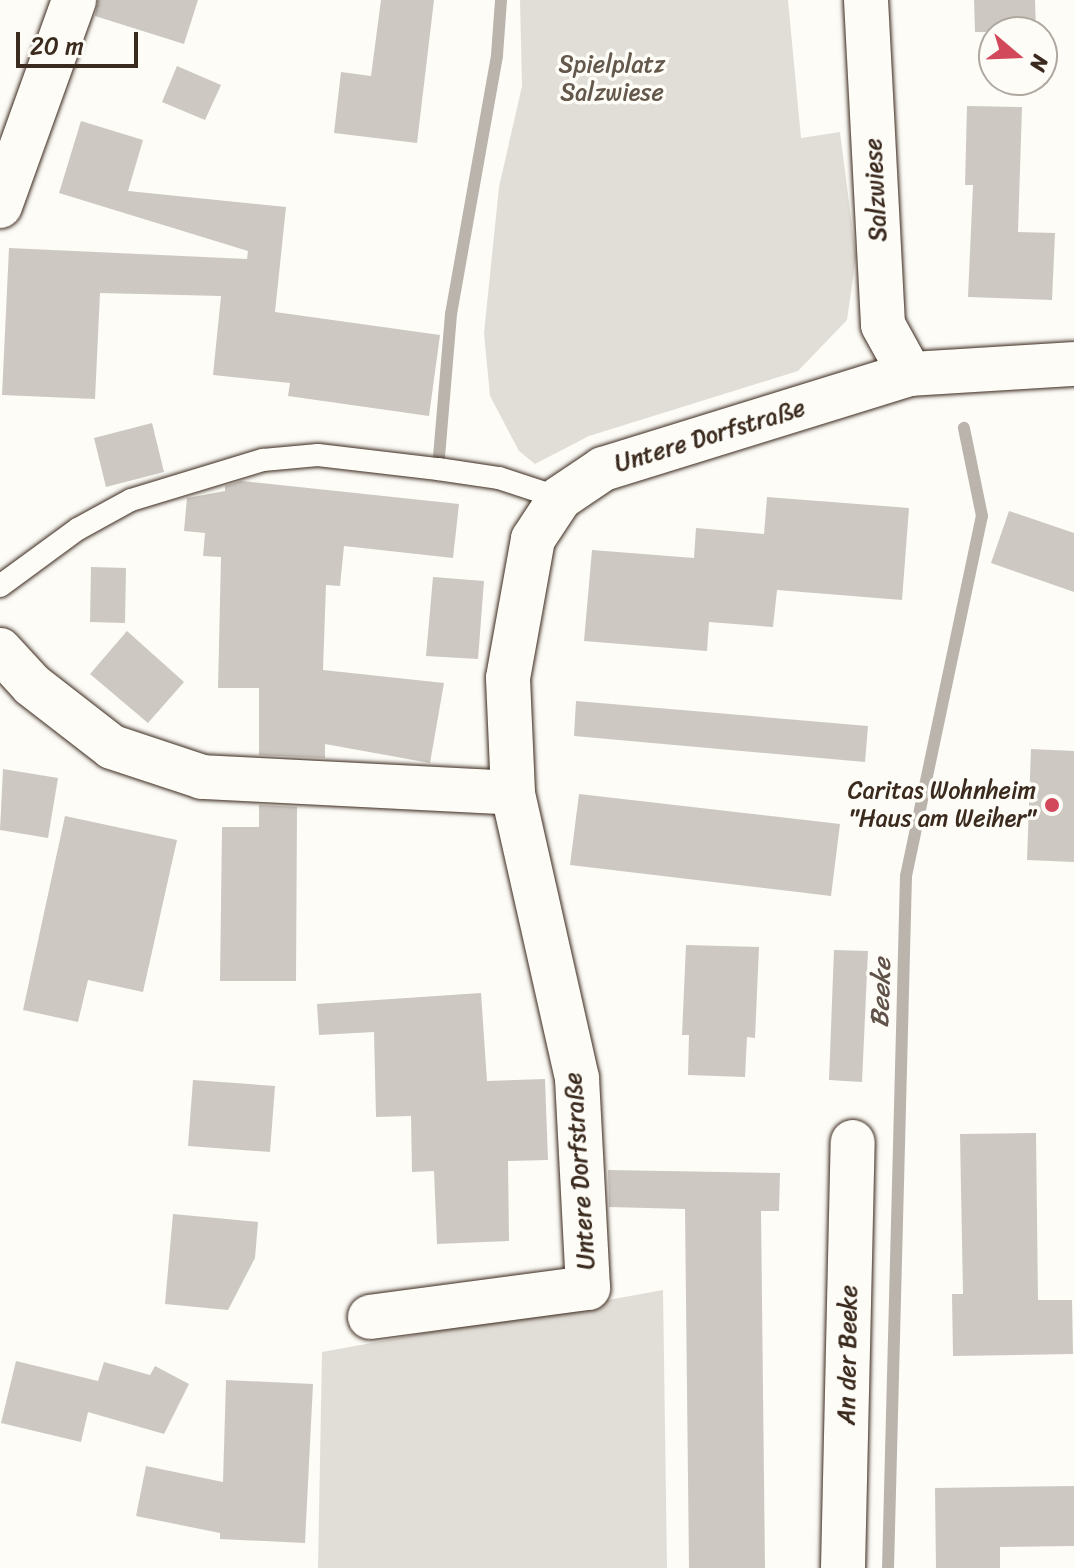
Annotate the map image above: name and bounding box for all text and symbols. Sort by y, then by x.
scale bar [20,16,142,66]
north arrow [978,16,1058,96]
text: 20 m [30,25,84,67]
text: N [1018,50,1060,77]
park label: Spielplatz Salzwiese [559,51,665,107]
street label: Salzwiese [859,138,893,242]
street label: Untere Dorfstraße [611,393,809,479]
place label: Caritas Wohnheim "Haus am Weiher" [848,777,1036,833]
marker: Caritas Wohnheim "Haus am Weiher" [1043,796,1061,814]
water label: Beeke [864,958,898,1028]
street label: Untere Dorfstraße [559,1072,601,1270]
street label: An der Beeke [832,1285,864,1425]

